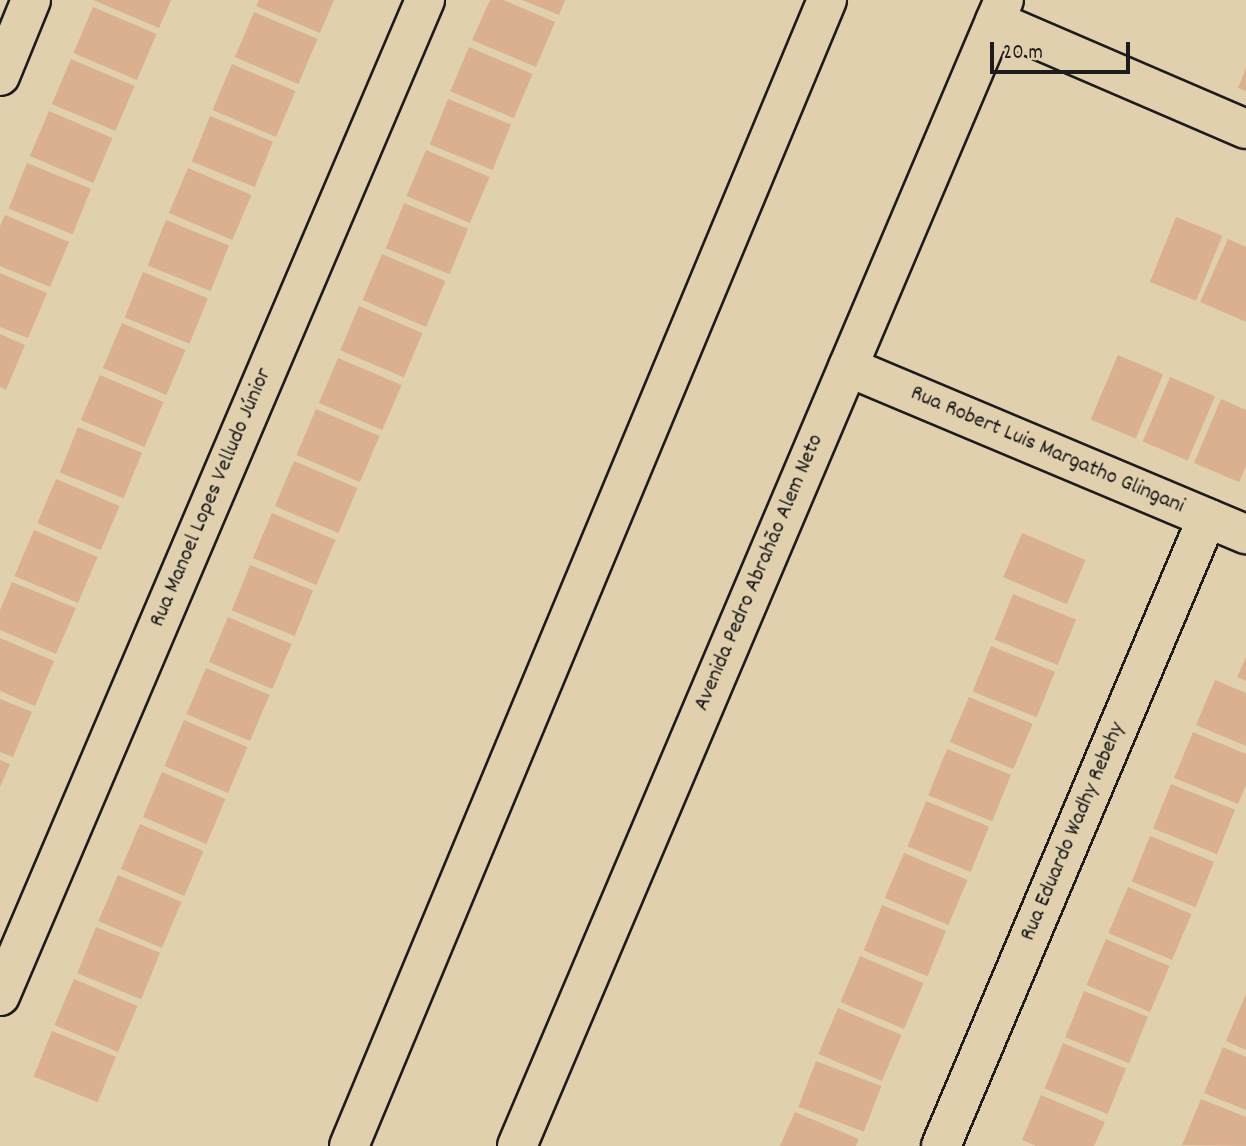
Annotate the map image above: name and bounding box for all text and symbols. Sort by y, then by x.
scale bar [994,28,1134,72]
text: 20 m [1003,39,1043,69]
street label: Rua Manoel Lopes Velludo Júnior [145,364,279,632]
street label: Rua Robert Luis Margatho Glingani [906,381,1188,521]
street label: Avenida Pedro Abrahão Alem Neto [689,430,831,716]
street label: Rua Eduardo Wadhy Rebehy [1015,718,1133,946]

